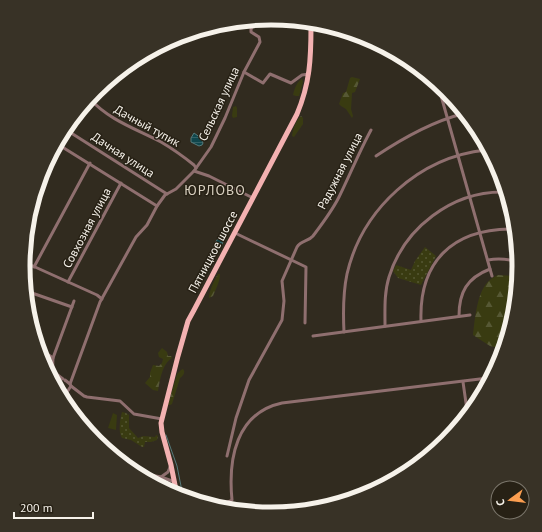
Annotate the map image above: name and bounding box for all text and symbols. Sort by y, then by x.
street label: Сельская улица [195,64,242,143]
street label: Дачный тупик [112,101,183,150]
street label: Дачная улица [89,129,157,180]
street label: Радужная улица [314,130,365,212]
district label: ЮРЛОВО [184,181,246,199]
street label: Совхозная улица [59,185,114,270]
street label: Пятницкое шоссе [185,208,241,295]
north arrow [490,480,530,520]
scale bar [14,494,93,520]
text: С [493,498,508,507]
text: 200 m [20,500,53,515]

